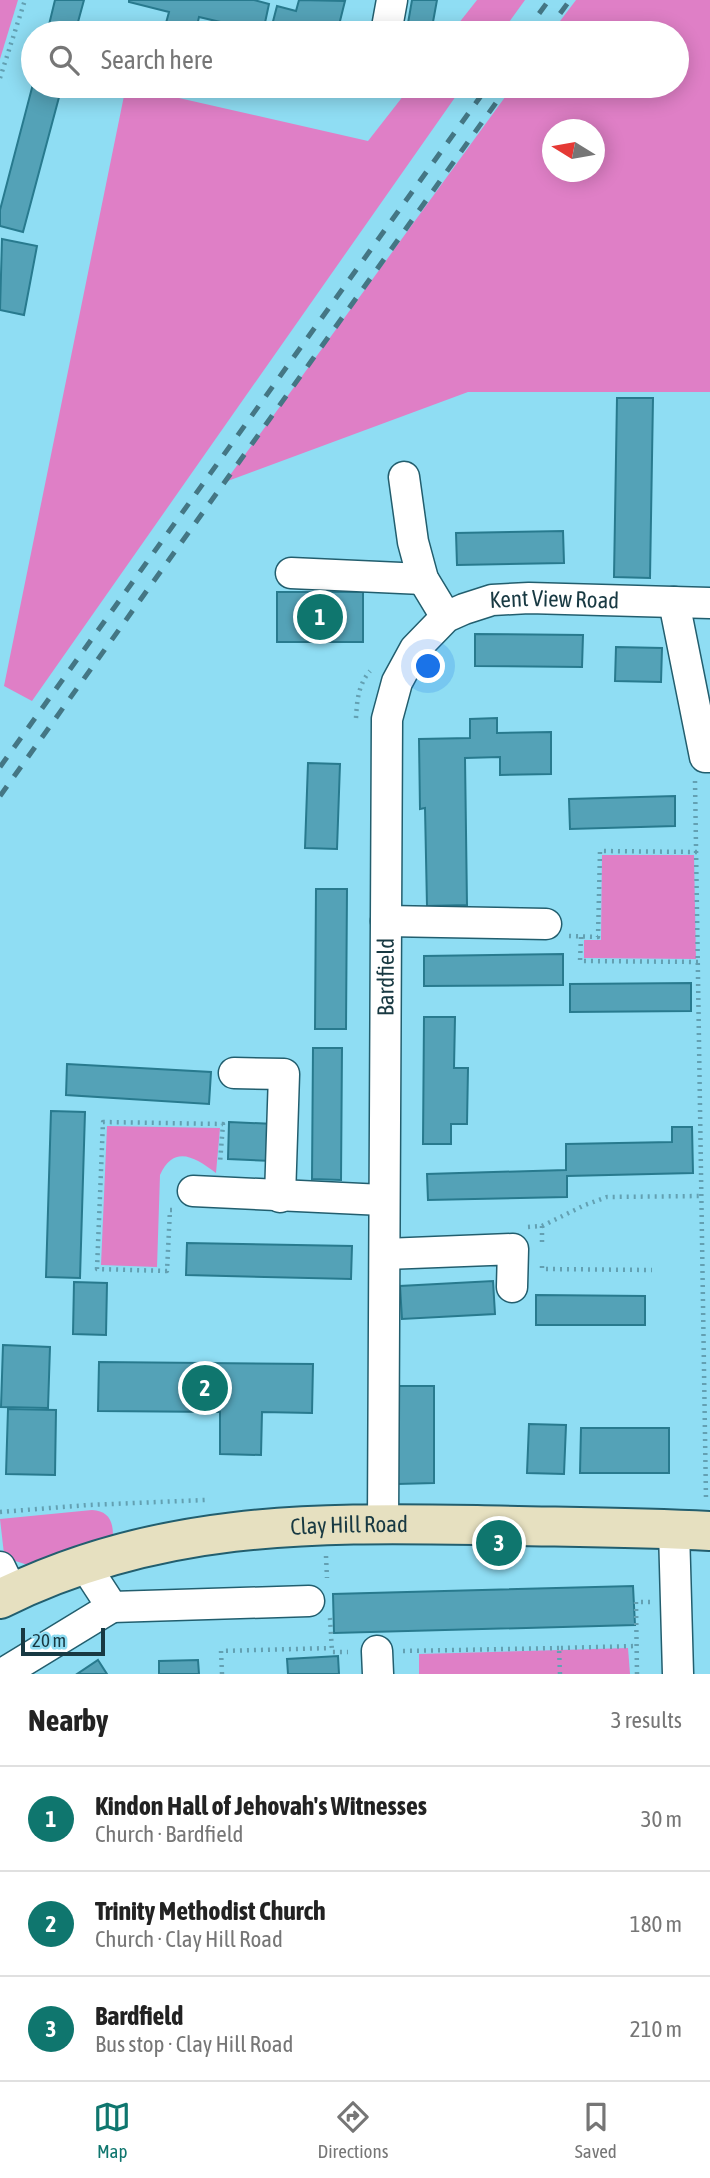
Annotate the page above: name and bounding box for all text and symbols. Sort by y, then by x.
search box [21,21,689,98]
icon: search [45,41,83,79]
text: Search here [101,45,213,75]
north arrow [542,119,605,182]
street label: Kent View Road [489,585,620,613]
pin: 1 [297,591,343,643]
your location [411,649,445,683]
street label: Bardfield [373,938,399,1016]
pin: 2 [182,1362,228,1414]
street label: Clay Hill Road [289,1511,408,1540]
pin: 3 [476,1517,522,1569]
scale bar [21,1625,105,1657]
text: 20 m [32,1629,66,1651]
text: Nearby [28,1703,108,1737]
text: 3 results [611,1707,682,1733]
text: Kindon Hall of Jehovah's Witnesses [95,1791,427,1821]
text: 1 [46,1806,56,1832]
text: 30 m [641,1806,682,1832]
text: Church · Bardfield [95,1821,243,1847]
text: Trinity Methodist Church [95,1896,326,1926]
text: 2 [46,1911,56,1937]
text: 180 m [630,1911,682,1937]
text: Church · Clay Hill Road [95,1926,283,1952]
text: Bardfield [95,2001,183,2031]
text: 3 [46,2016,56,2042]
text: 210 m [630,2016,682,2042]
text: Bus stop · Clay Hill Road [95,2031,293,2057]
tab: Map [93,2098,131,2162]
tab: Directions [318,2098,388,2162]
tab: Saved [575,2098,617,2162]

